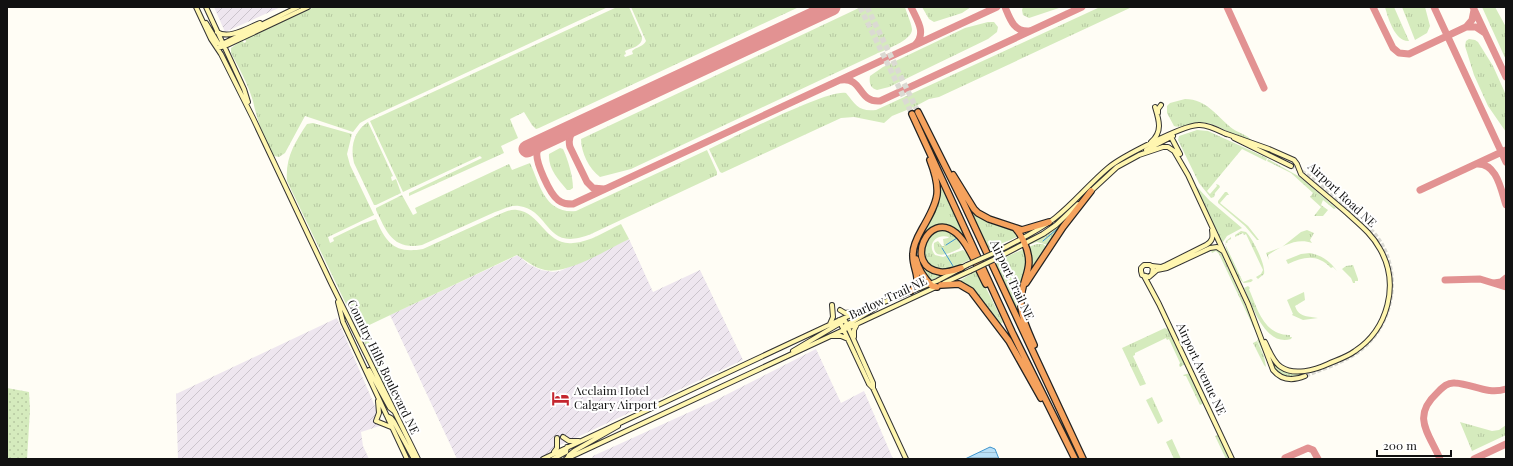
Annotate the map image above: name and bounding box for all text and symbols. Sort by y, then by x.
street label: Airport Road NE [1304,158,1380,230]
street label: Airport Trail NE [987,236,1038,322]
street label: Barlow Trail NE [846,272,929,322]
street label: Country Hills Boulevard NE [344,297,424,437]
street label: Airport Avenue NE [1173,319,1230,417]
place label: Acclaim Hotel Calgary Airport [573,382,658,412]
hotel icon: Acclaim Hotel Calgary Airport [551,388,571,408]
scale bar [1377,432,1451,458]
text: 200 m [1383,437,1417,453]

